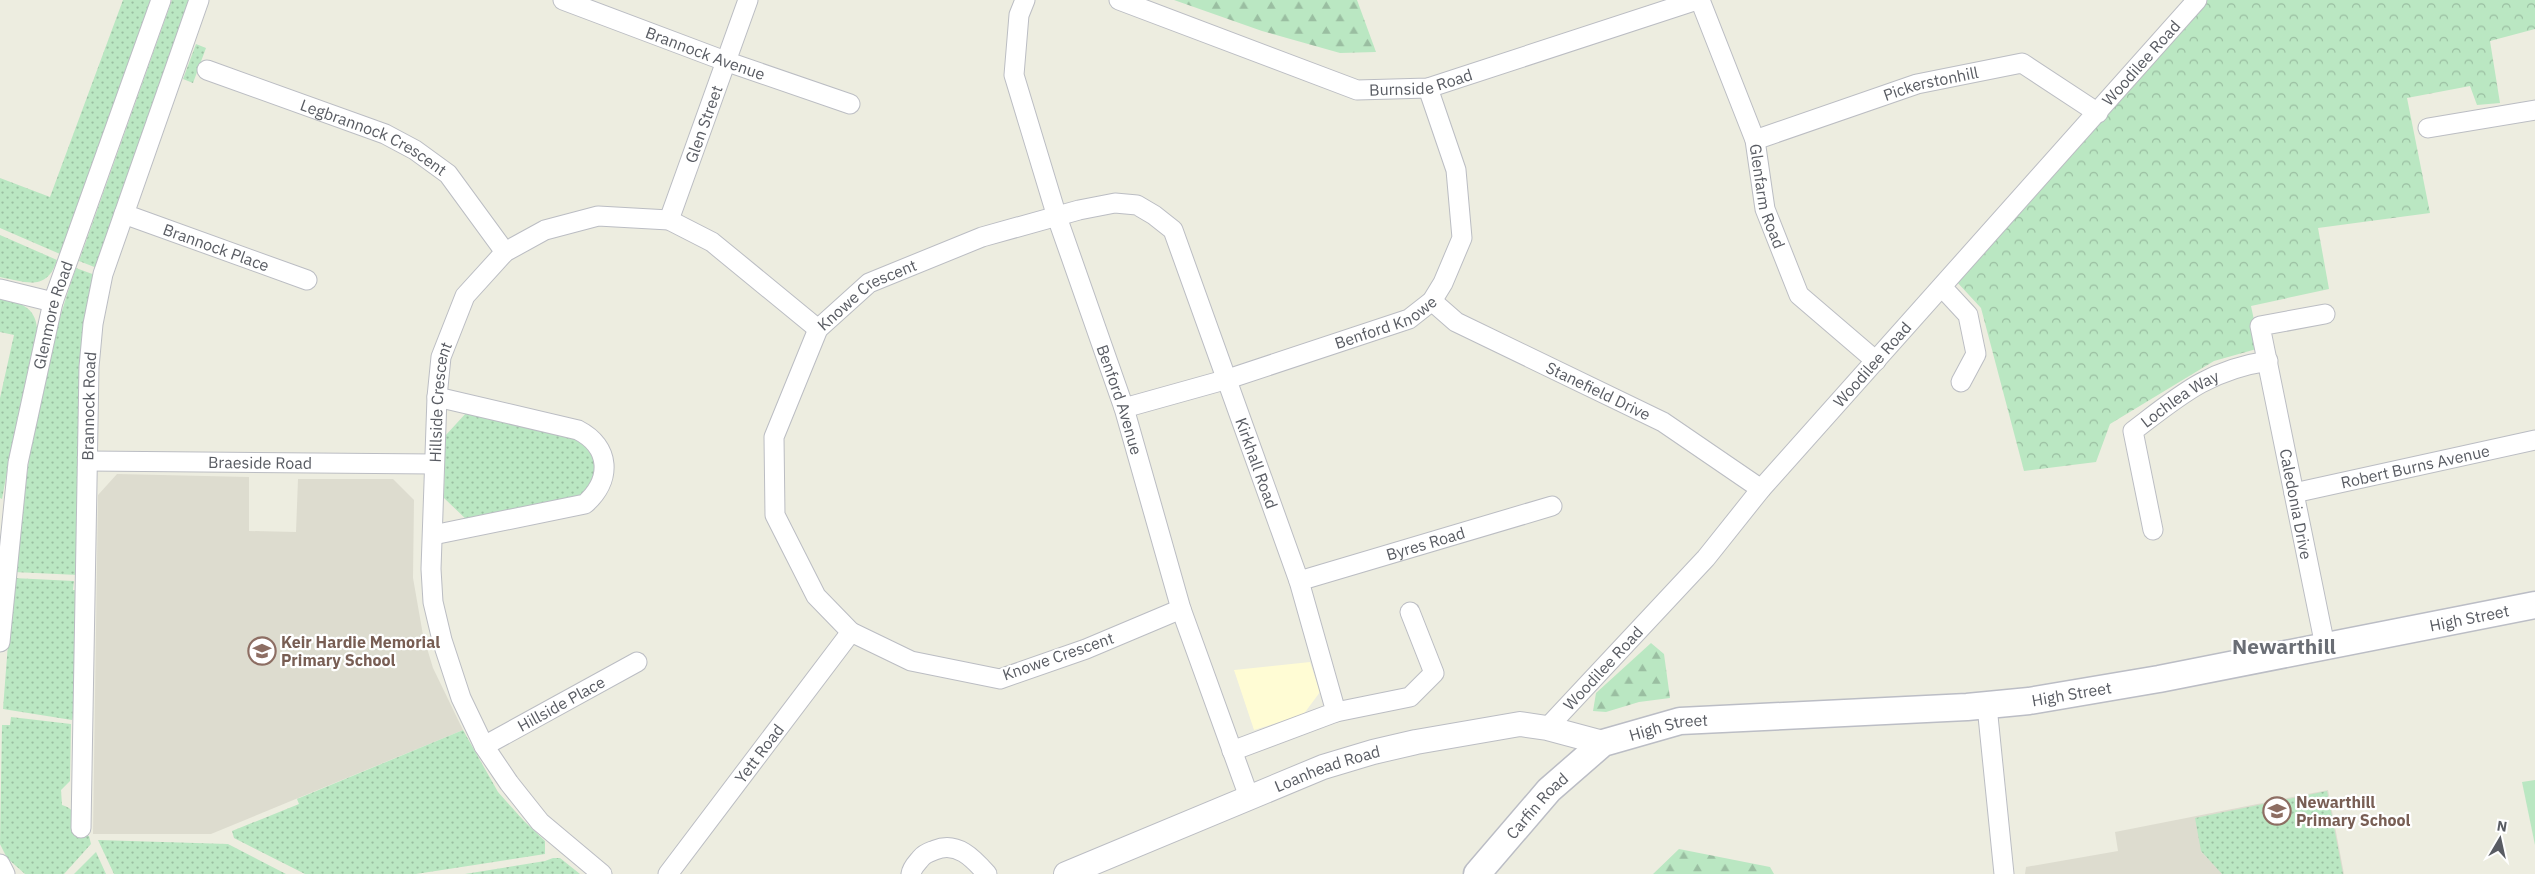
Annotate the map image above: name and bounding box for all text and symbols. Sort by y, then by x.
street label: Woodilee Road [2098,16,2184,110]
street label: Brannock Avenue [643,22,768,84]
street label: Pickerstonhill [1880,62,1980,105]
street label: Burnside Road [1369,64,1475,100]
street label: Glen Street [680,82,727,166]
street label: Legbrannock Crescent [298,94,451,180]
street label: Glenfarm Road [1746,142,1790,251]
street label: Brannock Place [160,219,272,276]
street label: Knowe Crescent [813,255,919,335]
street label: Glenmore Road [29,258,77,371]
street label: Benford Knowe [1332,291,1441,353]
street label: Woodilee Road [1829,317,1915,411]
street label: Hillside Crescent [425,339,456,463]
street label: Benford Avenue [1093,342,1147,457]
street label: Brannock Road [77,351,100,461]
street label: Stanefield Drive [1543,357,1654,425]
street label: Lochlea Way [2137,366,2222,432]
street label: Kirkhall Road [1231,415,1282,511]
street label: Robert Burns Avenue [2339,440,2492,492]
street label: Caledonia Drive [2275,447,2317,561]
street label: Braeside Road [208,452,312,473]
street label: Byres Road [1384,522,1467,565]
street label: High Street [2428,600,2511,636]
street label: Woodilee Road [1559,622,1647,714]
street label: Knowe Crescent [1000,628,1116,684]
place label: Keir Hardie Memorial Primary School [281,632,440,670]
district label: Newarthill [2232,632,2336,660]
school or university icon: Keir Hardie Memorial Primary School [247,636,277,666]
street label: Hillside Place [514,671,609,736]
street label: High Street [2030,677,2113,710]
street label: High Street [1627,710,1708,745]
street label: Yett Road [730,720,788,787]
street label: Loanhead Road [1271,741,1382,796]
street label: Carfin Road [1502,768,1572,843]
place label: Newarthill Primary School [2296,792,2411,830]
school or university icon: Newarthill Primary School [2262,796,2292,826]
north arrow [2475,814,2525,864]
text: N [2496,816,2508,836]

